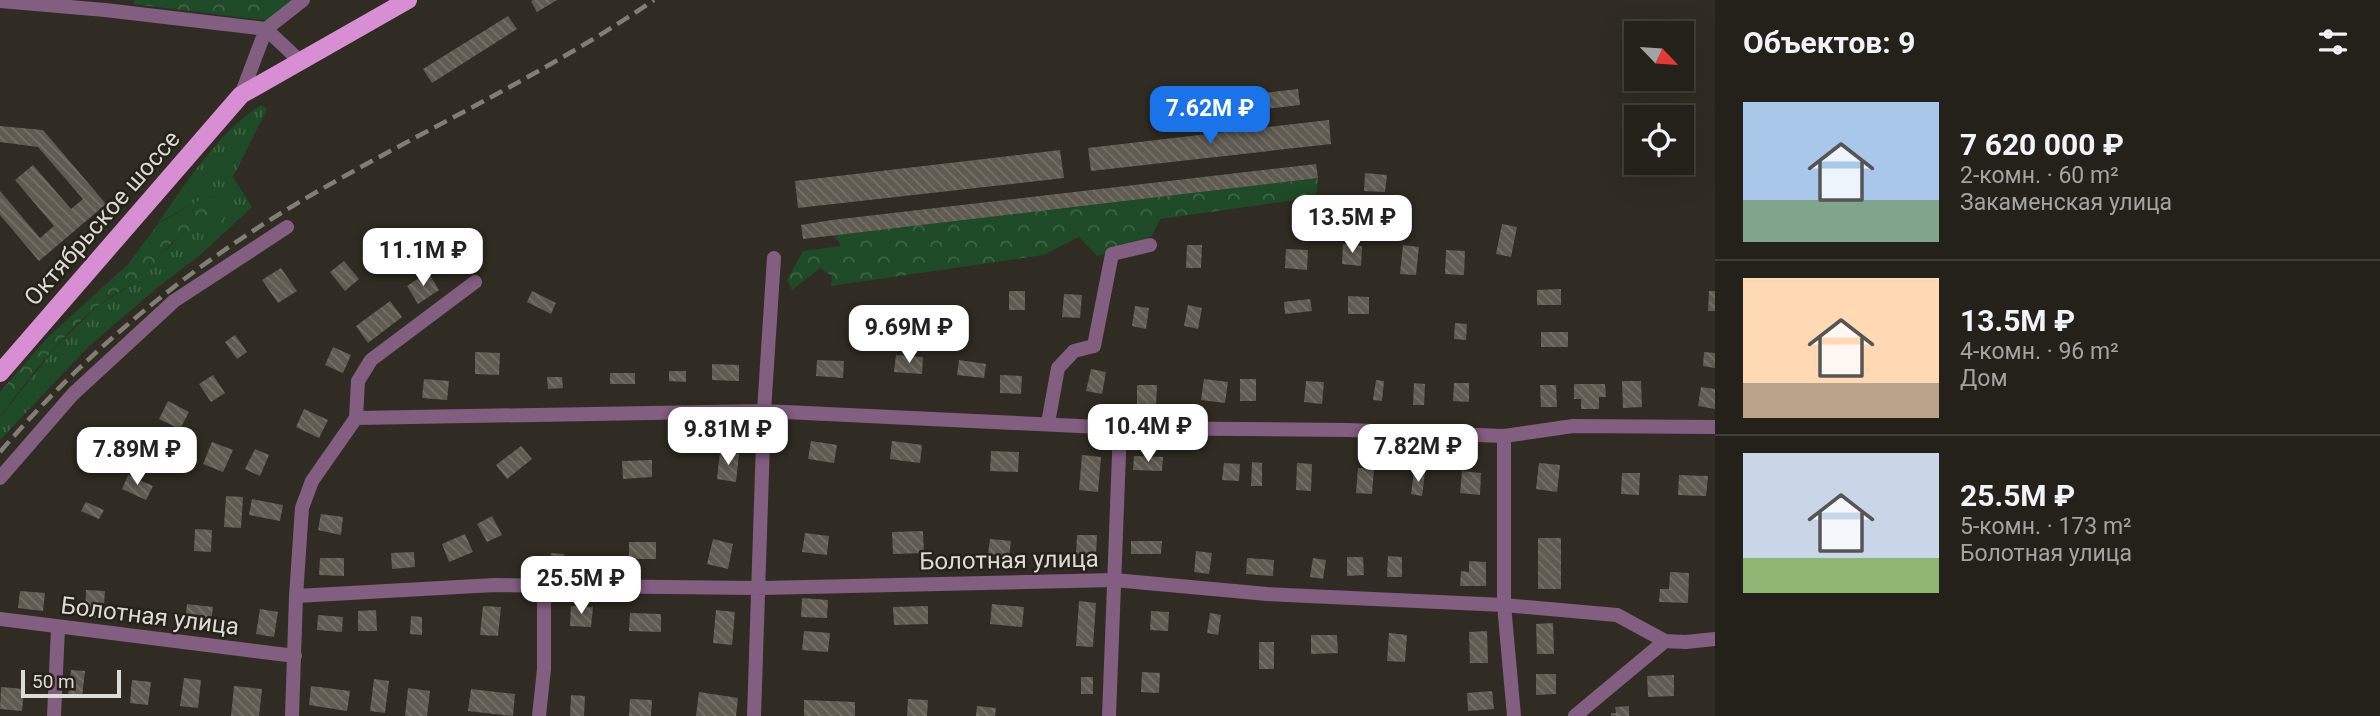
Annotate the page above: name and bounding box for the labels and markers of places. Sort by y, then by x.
pin: 7.62M ₽ [1145,86,1275,146]
pin: 13.5M ₽ [1287,196,1417,255]
pin: 11.1M ₽ [358,229,488,288]
pin: 9.69M ₽ [844,306,974,365]
pin: 10.4M ₽ [1083,405,1213,464]
pin: 9.81M ₽ [663,407,793,467]
pin: 7.82M ₽ [1353,424,1483,484]
pin: 7.89M ₽ [72,428,202,487]
pin: 25.5M ₽ [516,556,646,616]

